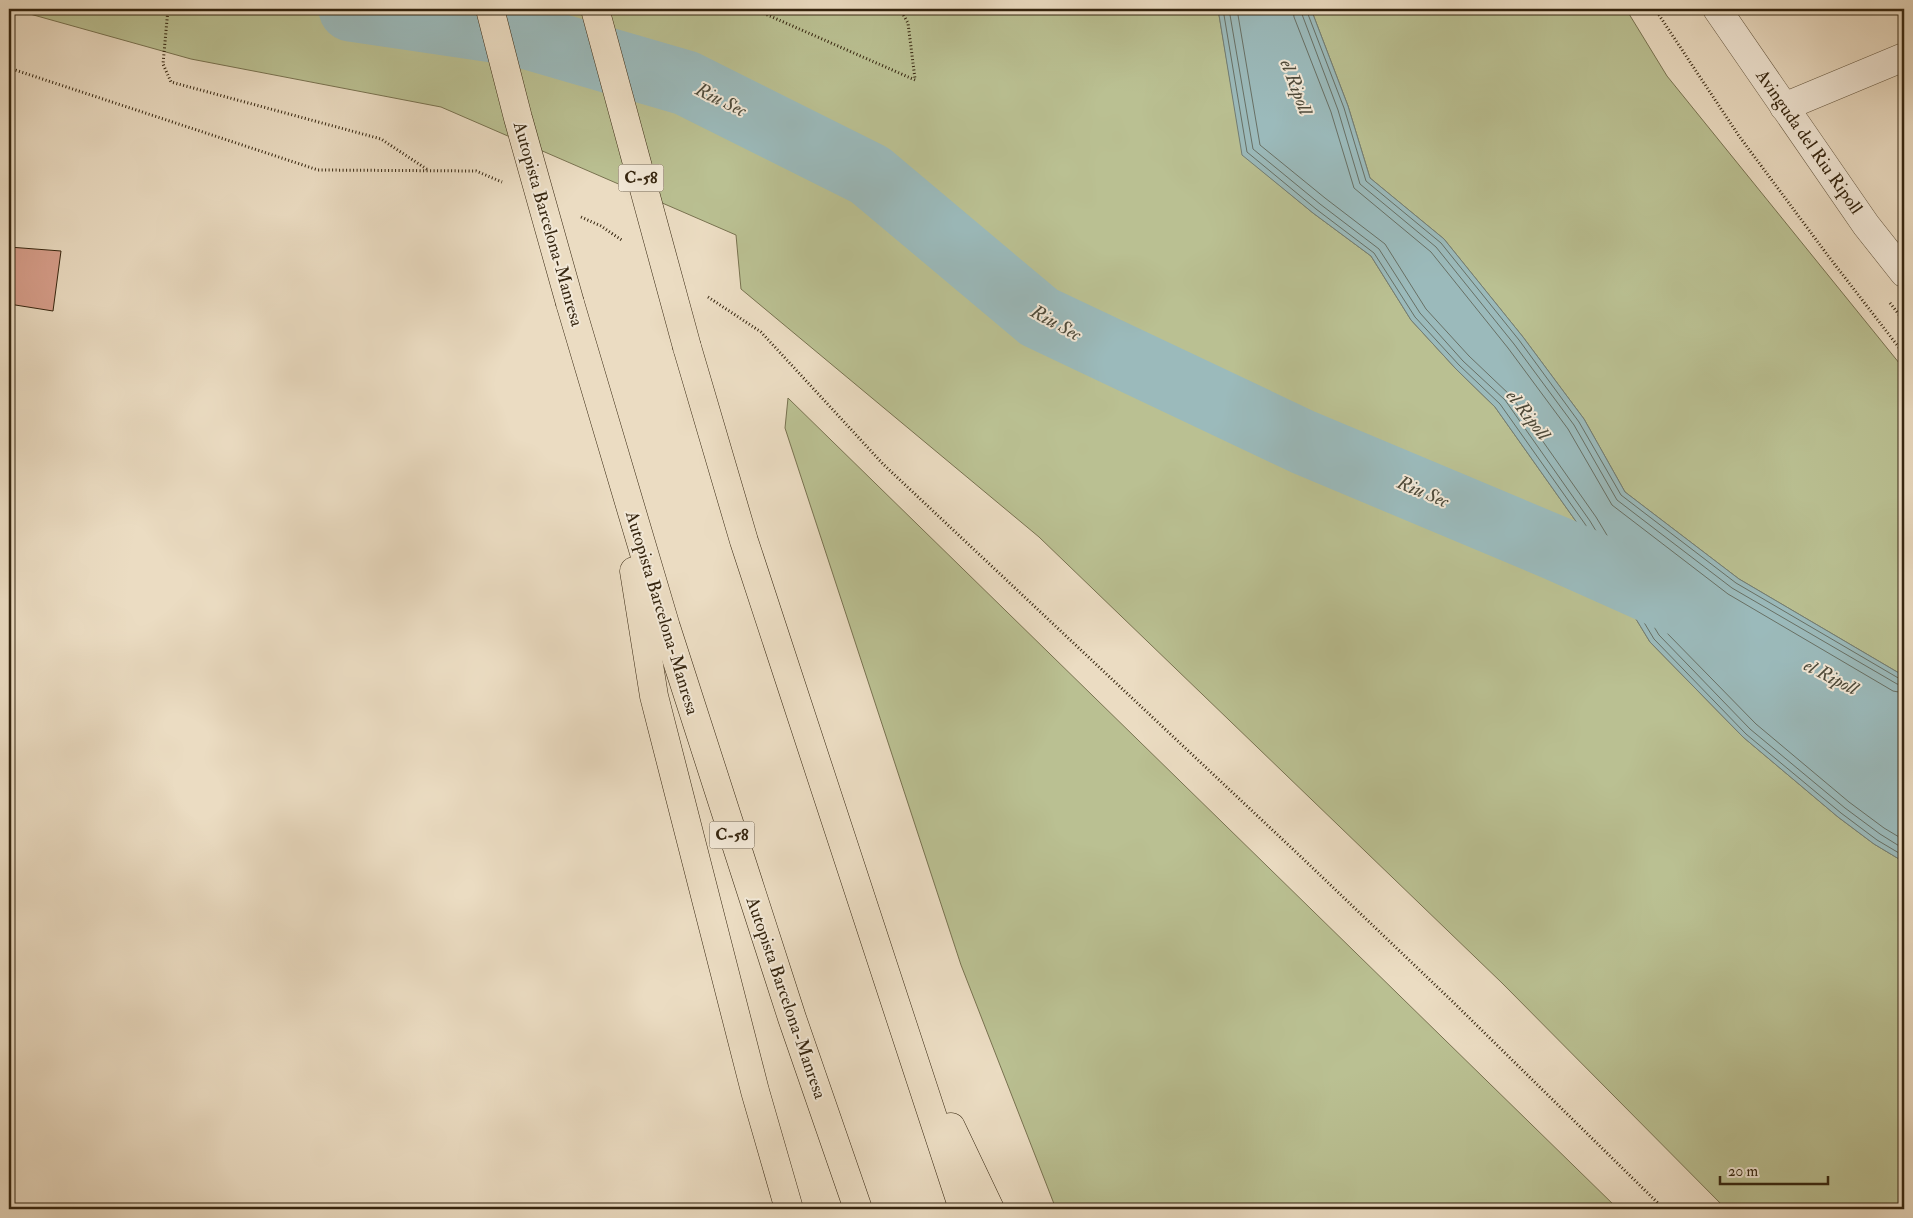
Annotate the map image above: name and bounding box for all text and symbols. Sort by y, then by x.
water label: el Ripoll [1275,56,1318,119]
street label: Avinguda del Riu Ripoll [1750,64,1868,219]
water label: Riu Sec [691,77,751,123]
street label: Autopista Barcelona-Manresa [507,118,588,330]
road number: C-58 [618,164,664,192]
water label: Riu Sec [1026,299,1086,347]
water label: el Ripoll [1501,385,1556,446]
water label: Riu Sec [1393,470,1454,514]
street label: Autopista Barcelona-Manresa [620,507,704,718]
water label: el Ripoll [1800,653,1863,701]
road number: C-58 [710,822,754,848]
street label: Autopista Barcelona-Manresa [740,893,832,1102]
scale bar [1720,1153,1828,1185]
text: 20 m [1728,1162,1758,1181]

